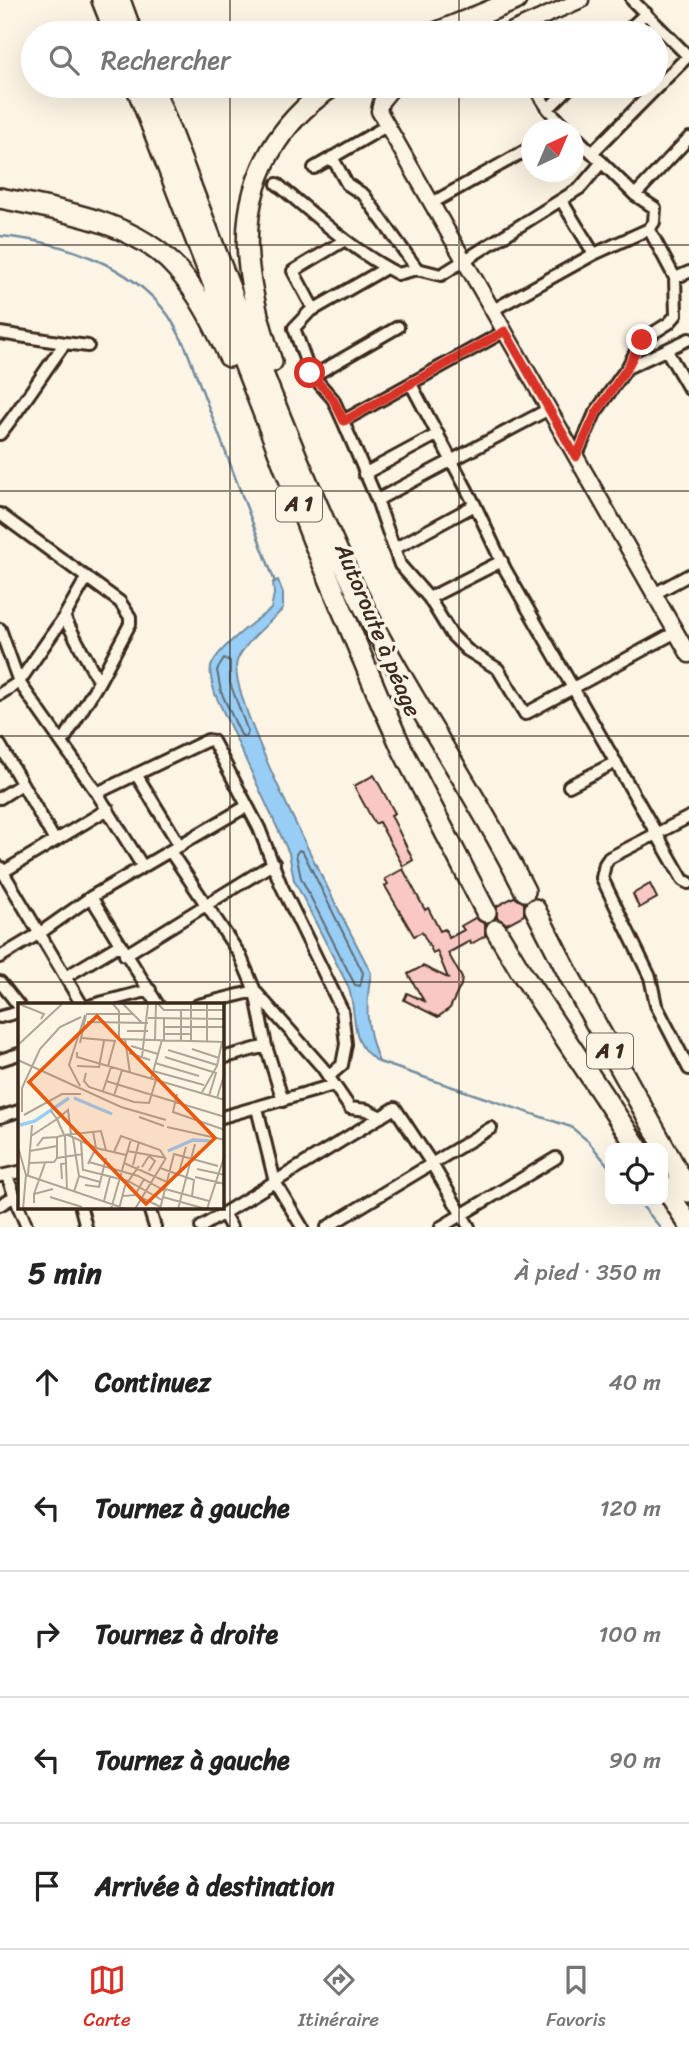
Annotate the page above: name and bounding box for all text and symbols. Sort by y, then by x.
search box [21,21,668,98]
text: Rechercher [101,37,231,83]
icon: search [45,41,83,79]
north arrow [521,119,584,182]
route end [626,324,657,355]
route start [294,357,325,388]
road number: A 1 [276,486,322,522]
street label: Autoroute à péage [322,536,433,724]
inset map [18,1003,224,1210]
road number: A 1 [587,1034,633,1068]
map controls [605,1143,668,1206]
button: locate [605,1143,668,1206]
text: 5 min [28,1246,102,1300]
text: À pied · 350 m [515,1252,661,1293]
text: Continuez [95,1359,211,1405]
text: 40 m [608,1362,661,1403]
icon: ahead [28,1363,66,1401]
text: Tournez à gauche [95,1485,290,1531]
text: 120 m [600,1488,661,1529]
icon: left [28,1489,66,1527]
text: Tournez à droite [95,1611,278,1657]
text: 100 m [598,1614,661,1655]
icon: right [28,1615,66,1653]
text: Tournez à gauche [95,1737,290,1783]
text: 90 m [609,1740,661,1781]
icon: left [28,1741,66,1779]
text: Arrivée à destination [95,1863,335,1909]
icon: arrive [28,1867,66,1905]
tab: Carte [84,1961,131,2036]
tab: Itinéraire [298,1961,379,2036]
tab: Favoris [546,1961,605,2036]

